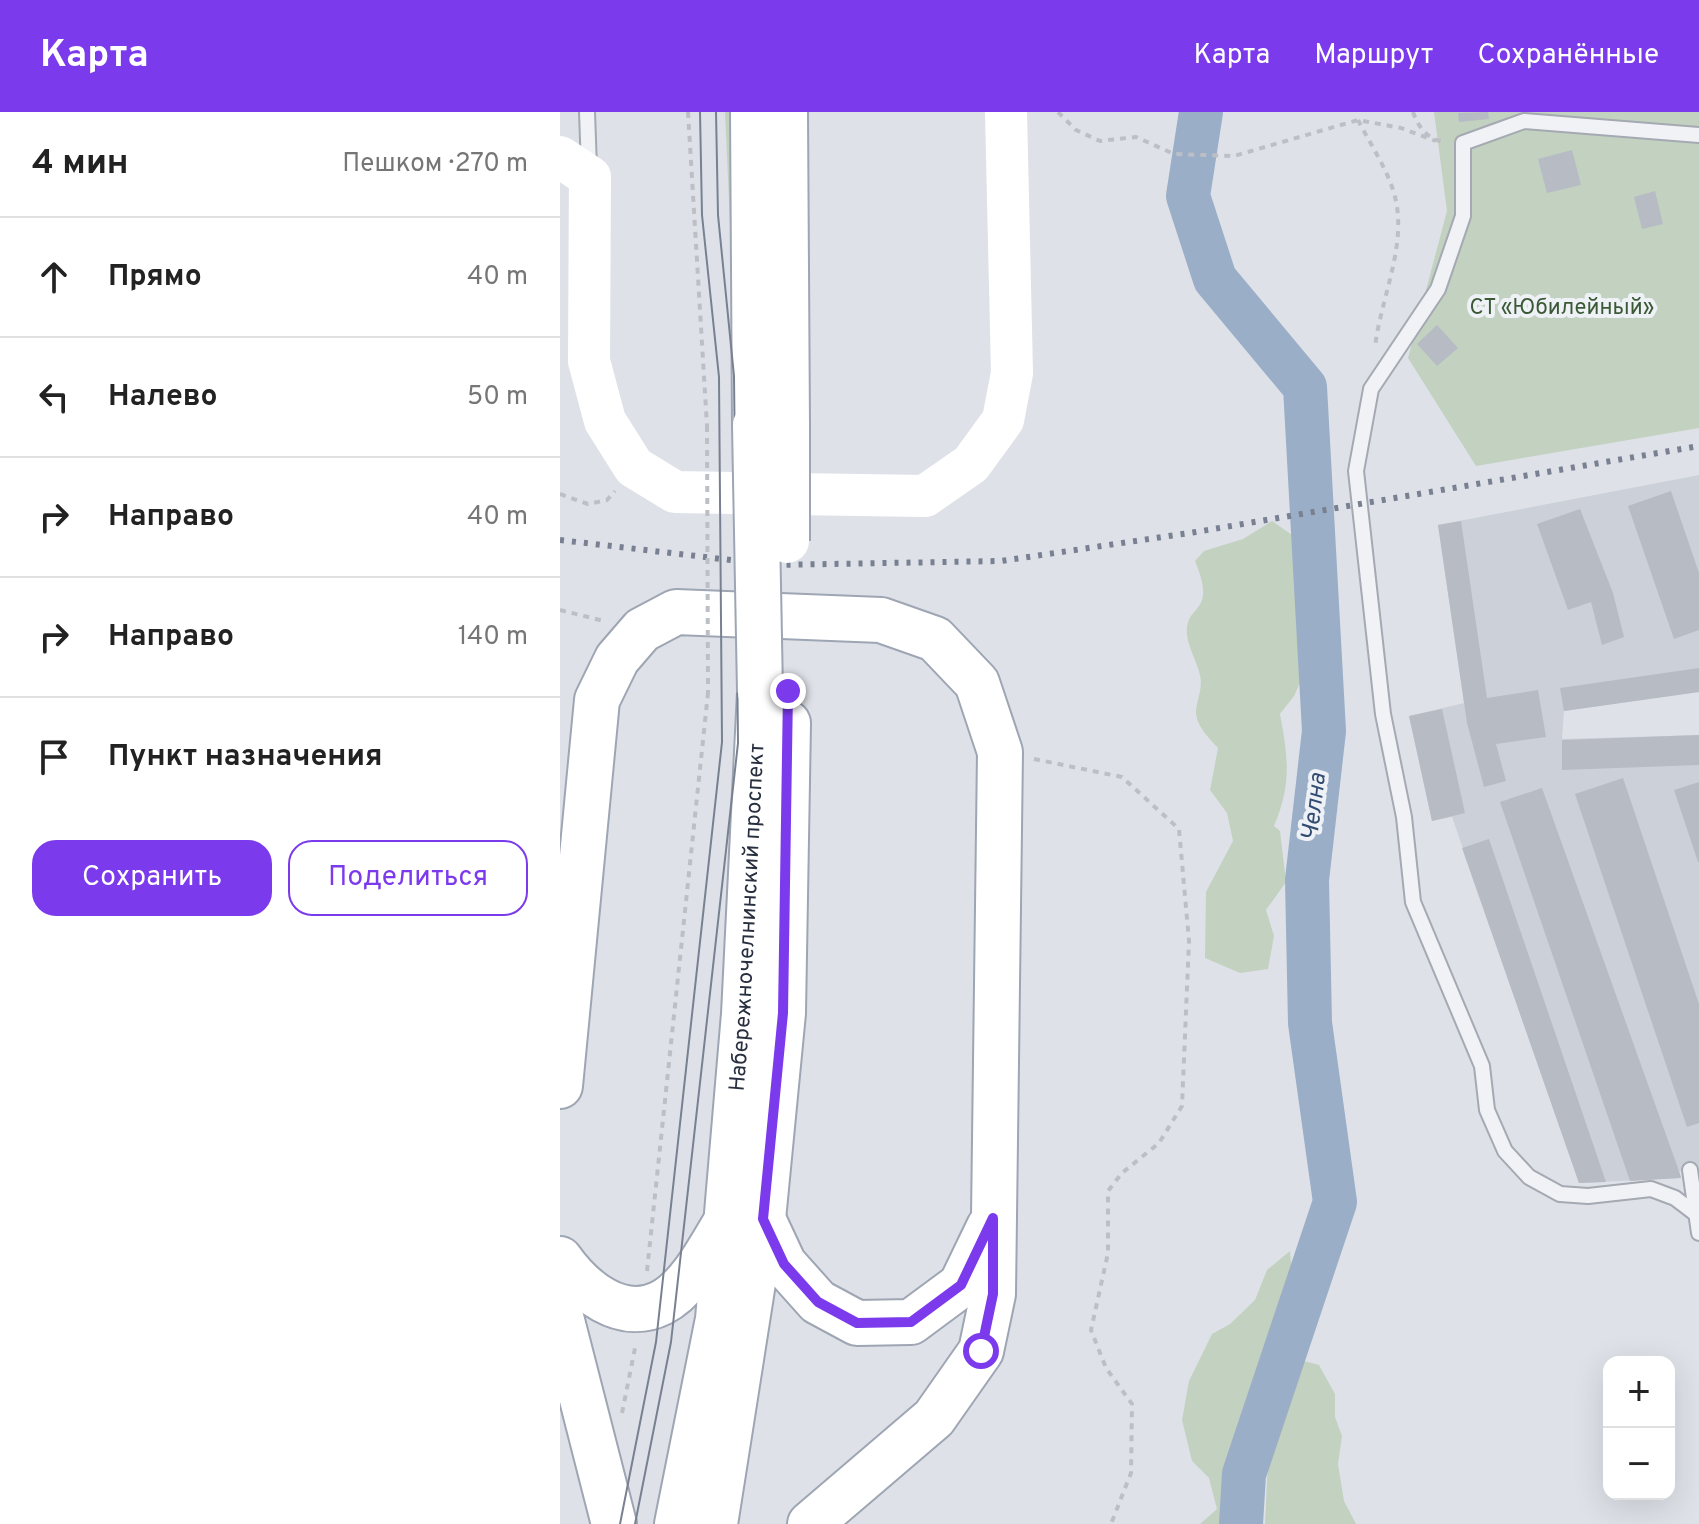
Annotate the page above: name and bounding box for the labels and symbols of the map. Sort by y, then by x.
park label: СТ «Юбилейный» [1470,295,1654,322]
route end [770,673,806,709]
street label: Набережночелнинский проспект [724,743,771,1092]
water label: Челна [1296,771,1334,843]
route start [963,1333,999,1369]

